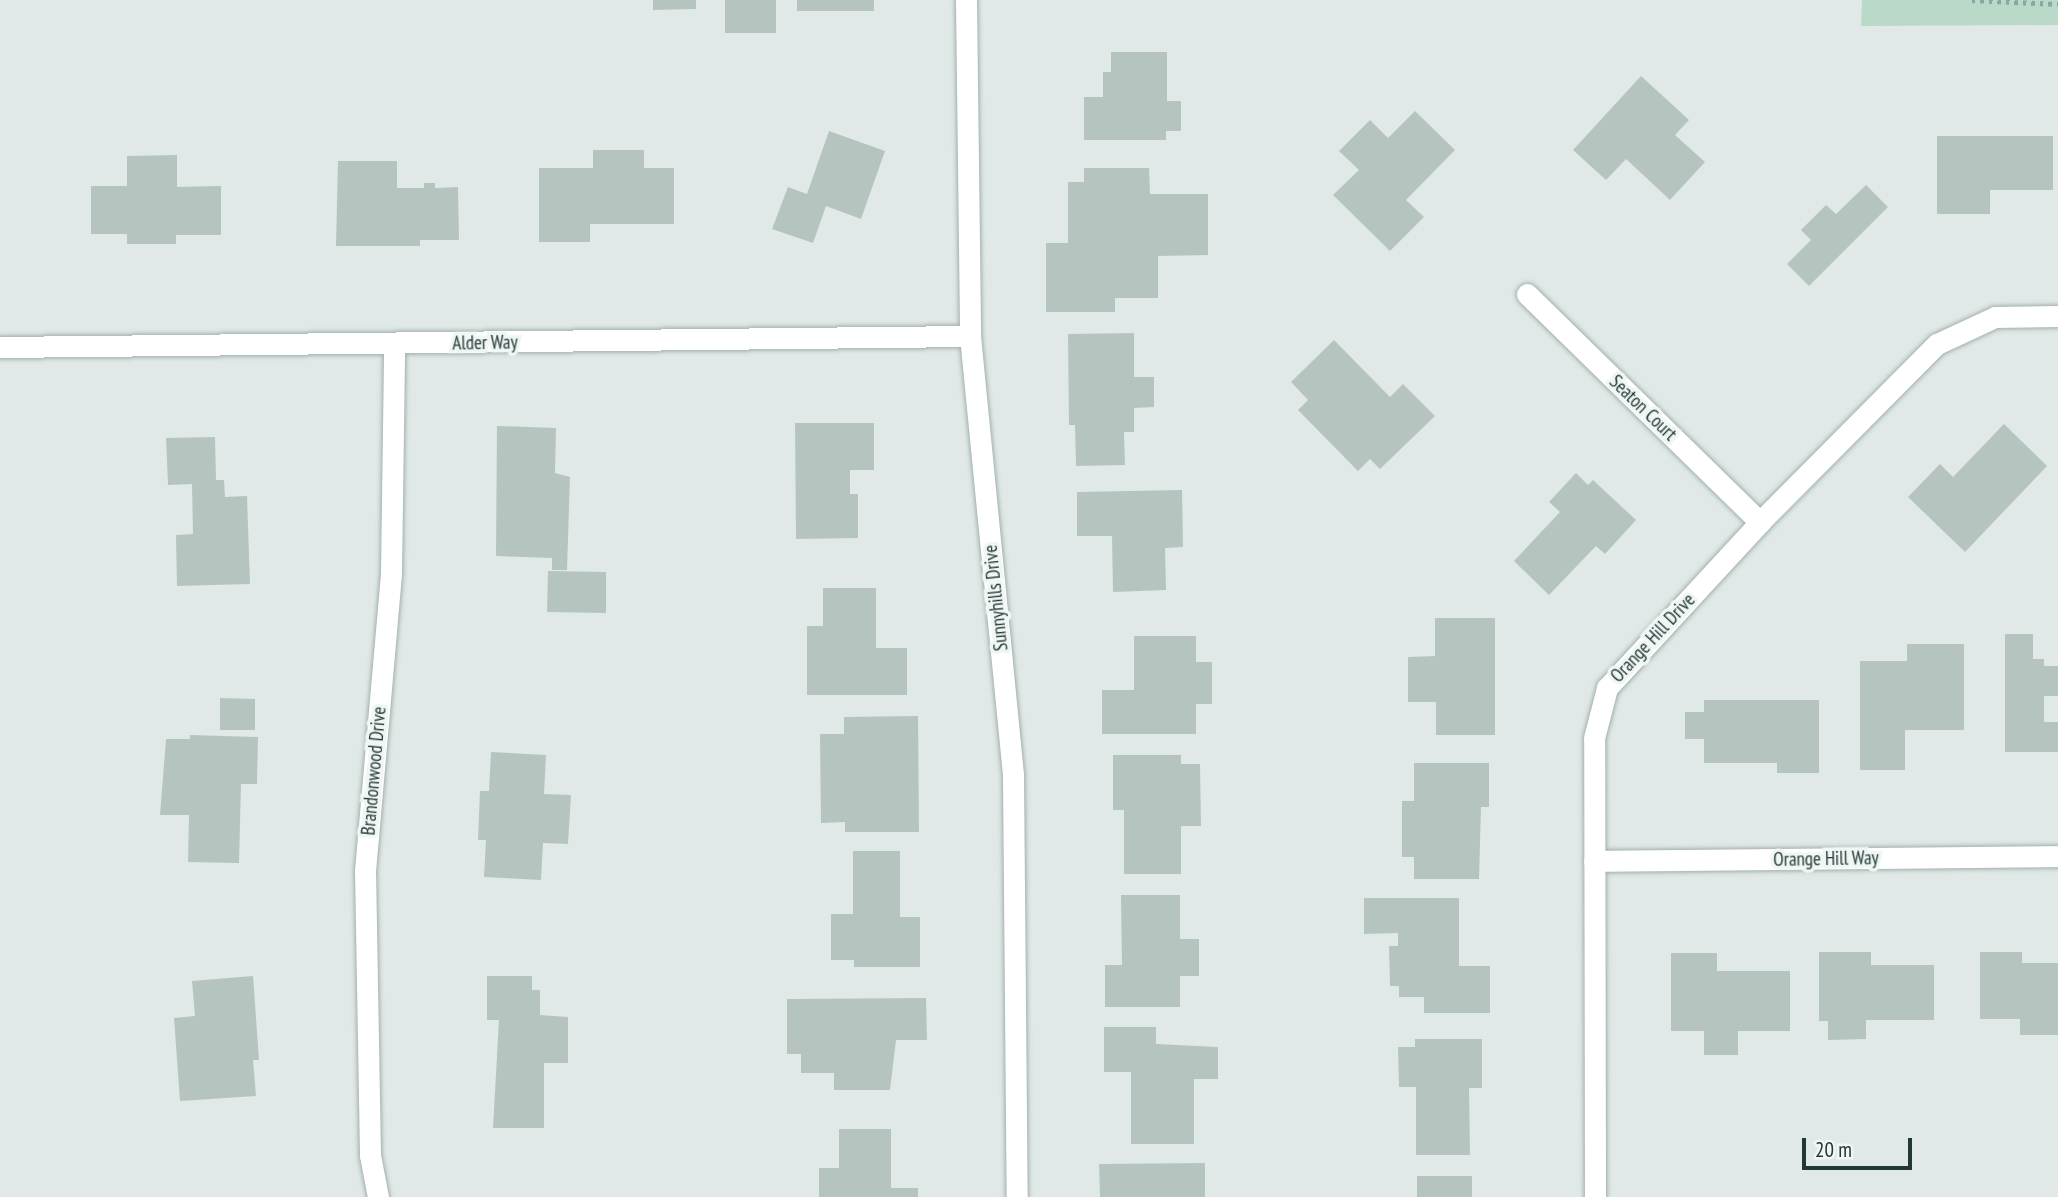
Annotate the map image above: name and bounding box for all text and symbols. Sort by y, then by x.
street label: Alder Way [452,331,518,355]
street label: Seaton Court [1605,370,1681,446]
street label: Sunnyhills Drive [979,544,1013,652]
street label: Orange Hill Drive [1606,589,1700,687]
street label: Brandonwood Drive [357,706,391,836]
street label: Orange Hill Way [1773,847,1879,871]
scale bar [1806,1124,1916,1168]
text: 20 m [1815,1136,1852,1163]

